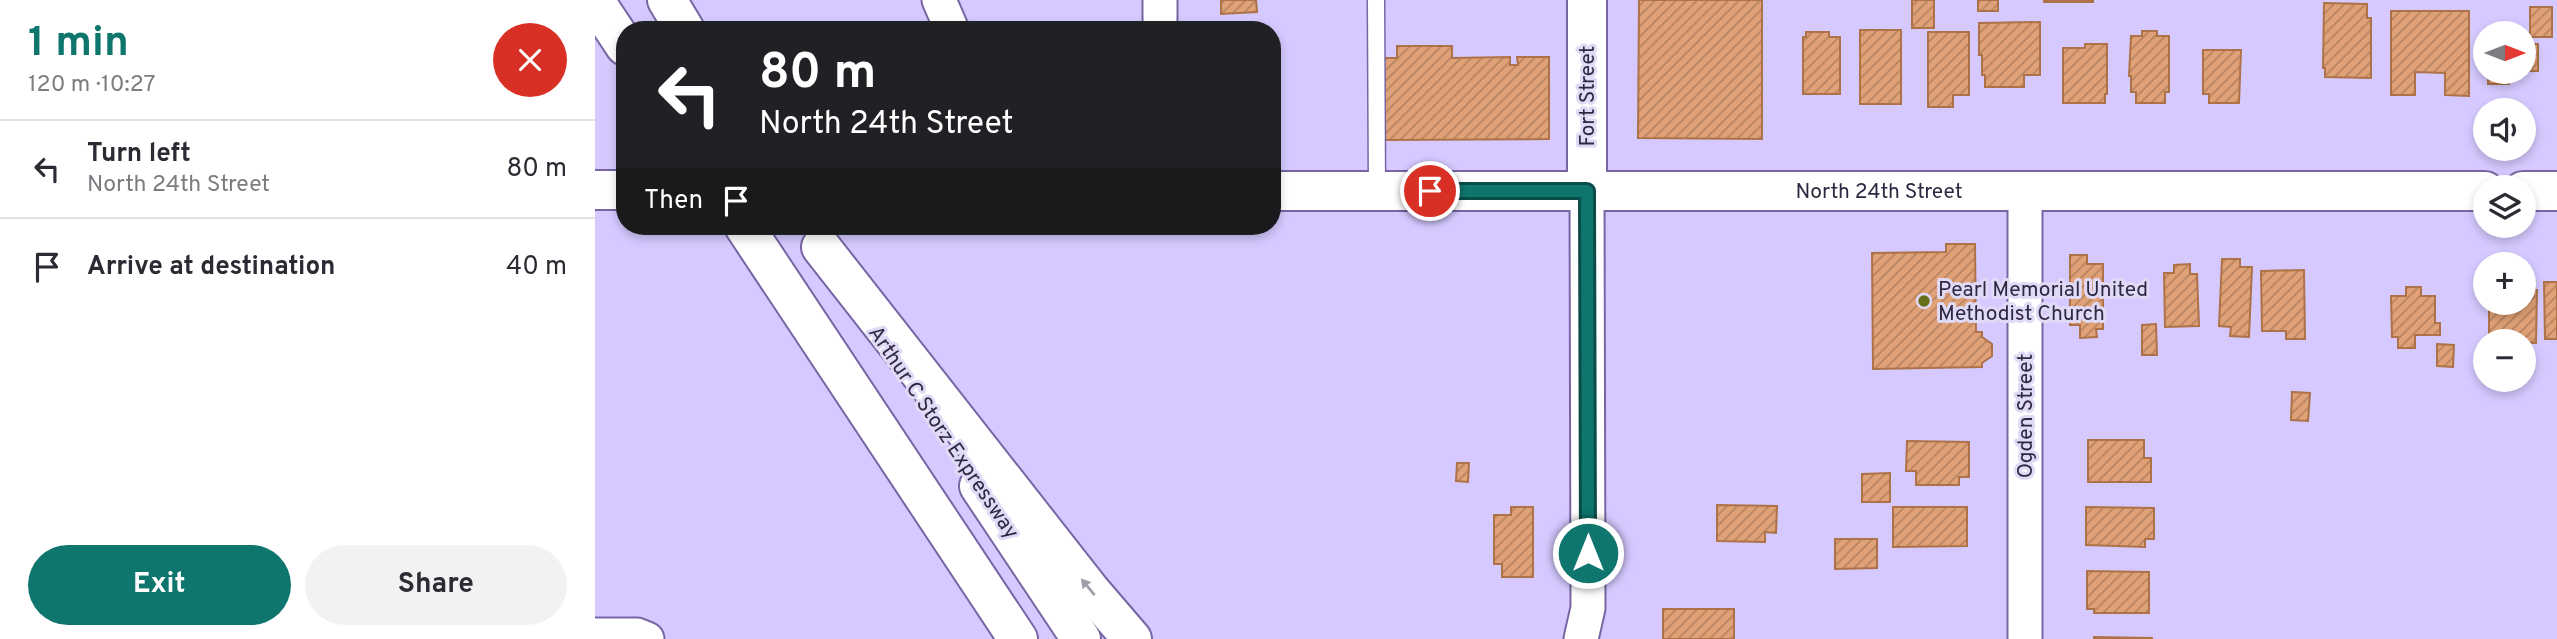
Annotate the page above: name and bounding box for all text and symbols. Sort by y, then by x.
text: 1 min [28,18,129,71]
north arrow [2473,21,2536,84]
map controls [2473,21,2536,392]
button: close [493,23,567,97]
text: 80 m [759,44,876,106]
street label: Fort Street [1575,46,1602,146]
icon: left [644,49,735,140]
text: 120 m · 10:27 [28,71,156,100]
button: sound [2473,98,2536,161]
text: North 24th Street [759,105,1014,145]
text: Turn left [87,138,191,171]
icon: left [28,150,66,188]
text: 80 m [507,153,567,186]
pin [1400,161,1460,221]
text: North 24th Street [87,171,270,200]
icon: arrive [1411,172,1449,210]
button: layers [2473,175,2536,238]
street label: North 24th Street [1795,179,1963,206]
icon: arrive [717,182,755,220]
text: Then [644,185,703,218]
icon: arrive [28,248,66,286]
text: Arrive at destination [87,251,335,284]
text: 40 m [506,251,567,284]
button: + [2473,252,2536,315]
place label: Pearl Memorial United Methodist Church [1938,277,2148,328]
marker: Pearl Memorial United Methodist Church [1916,293,1932,309]
street label: Arthur C Storz Expressway [861,321,1024,545]
button: − [2473,329,2536,392]
street label: Ogden Street [2013,354,2040,478]
position arrow [1551,516,1625,590]
button: Exit [28,545,291,625]
button: Share [305,545,567,625]
one-way arrow [1080,579,1095,597]

